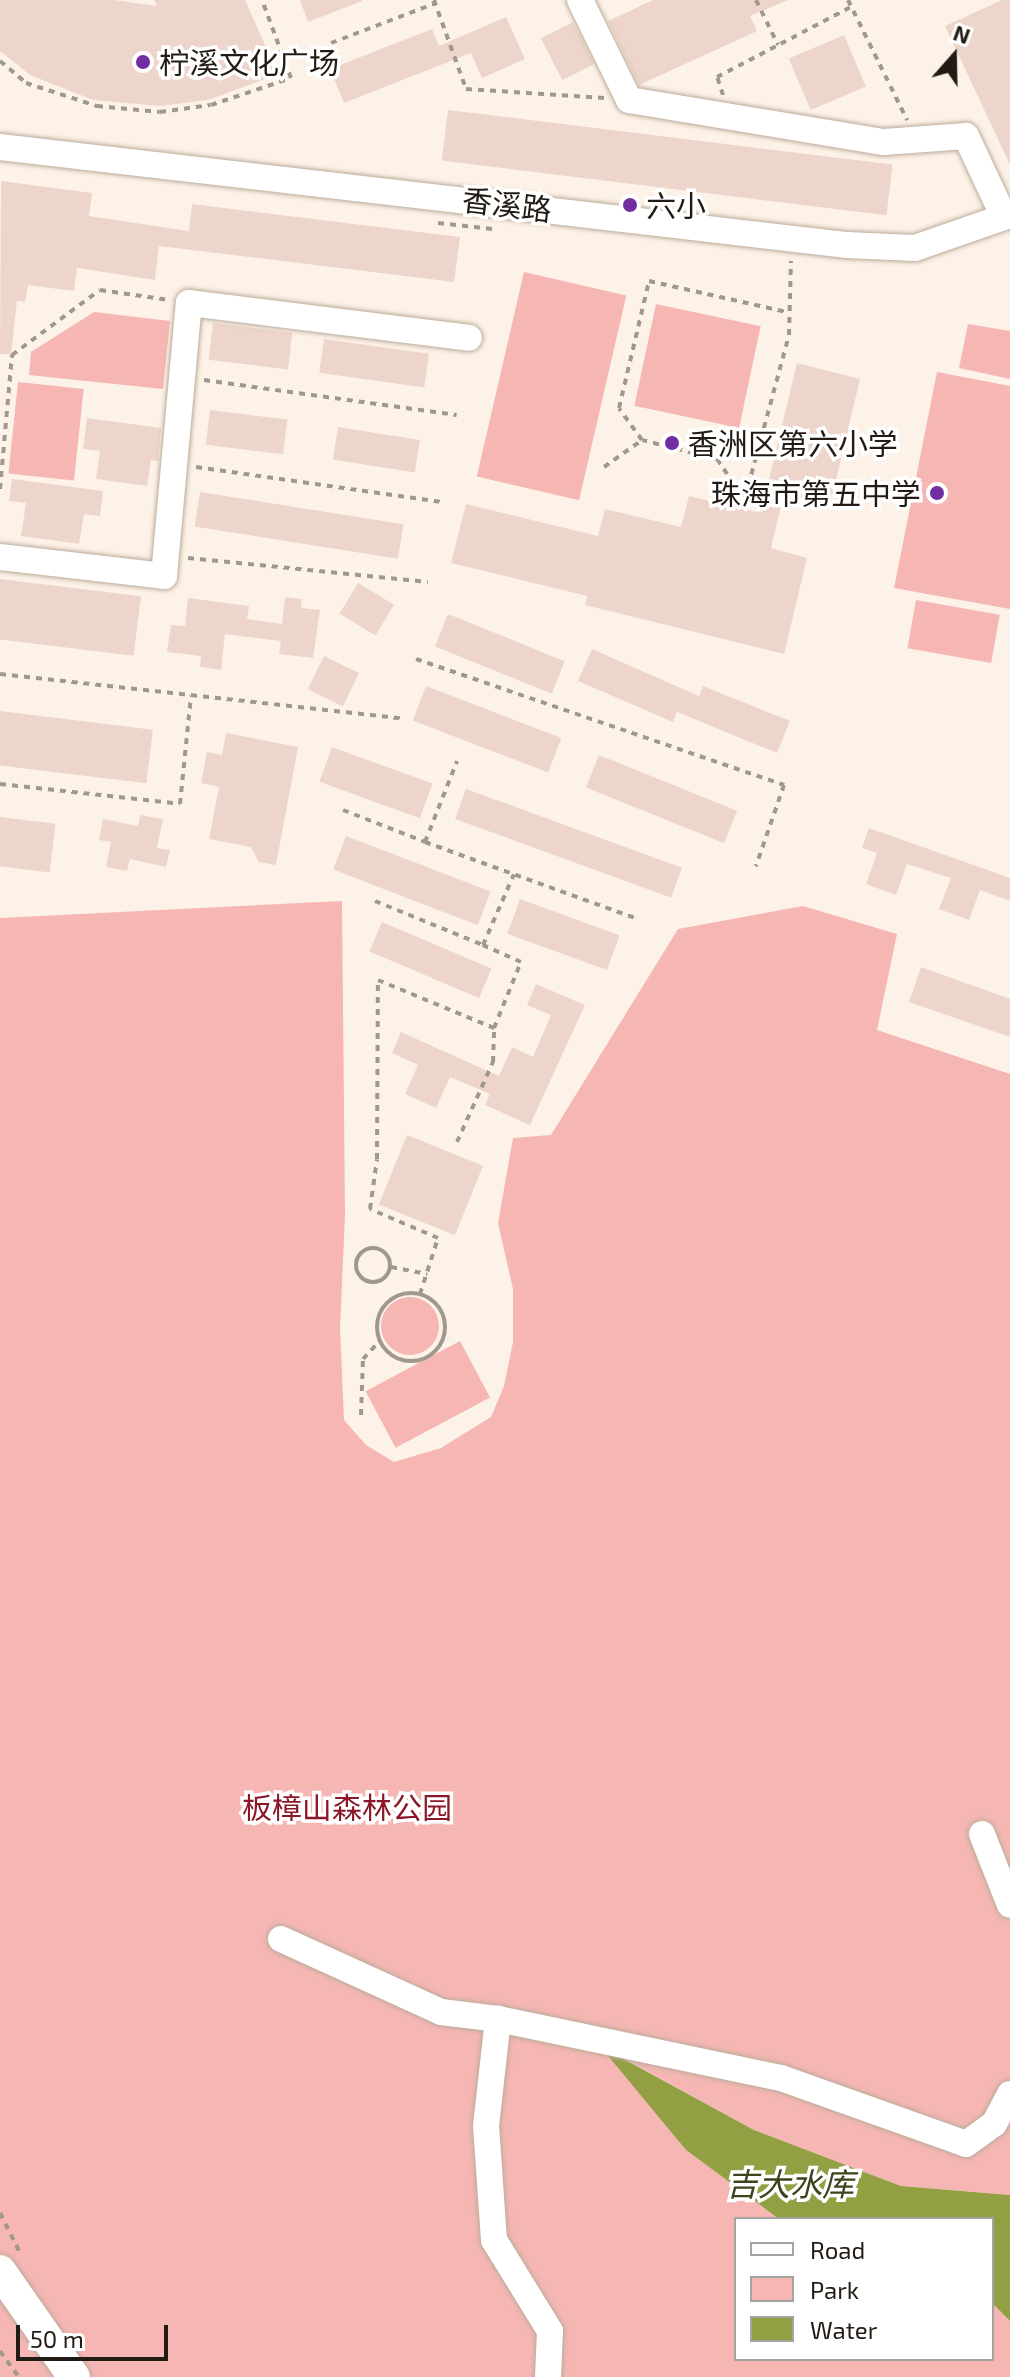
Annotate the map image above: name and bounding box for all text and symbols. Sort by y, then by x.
north arrow [914,16,994,96]
text: N [950,19,974,48]
place label: 柠溪文化广场 [159,44,339,80]
marker: 柠溪文化广场 [134,53,152,71]
street label: 香溪路 [460,181,554,227]
place label: 六小 [646,187,706,223]
marker: 六小 [621,196,639,214]
place label: 香洲区第六小学 [688,425,898,461]
marker: 香洲区第六小学 [663,434,681,452]
place label: 珠海市第五中学 [711,475,921,511]
marker: 珠海市第五中学 [928,484,946,502]
park label: 板樟山森林公园 [242,1789,452,1825]
water label: 吉大水库 [726,2164,854,2202]
legend [734,2217,994,2361]
text: Road [810,2235,865,2264]
text: Park [810,2275,859,2304]
scale bar [20,2309,172,2359]
text: Water [810,2315,877,2344]
text: 50 m [30,2324,84,2353]

